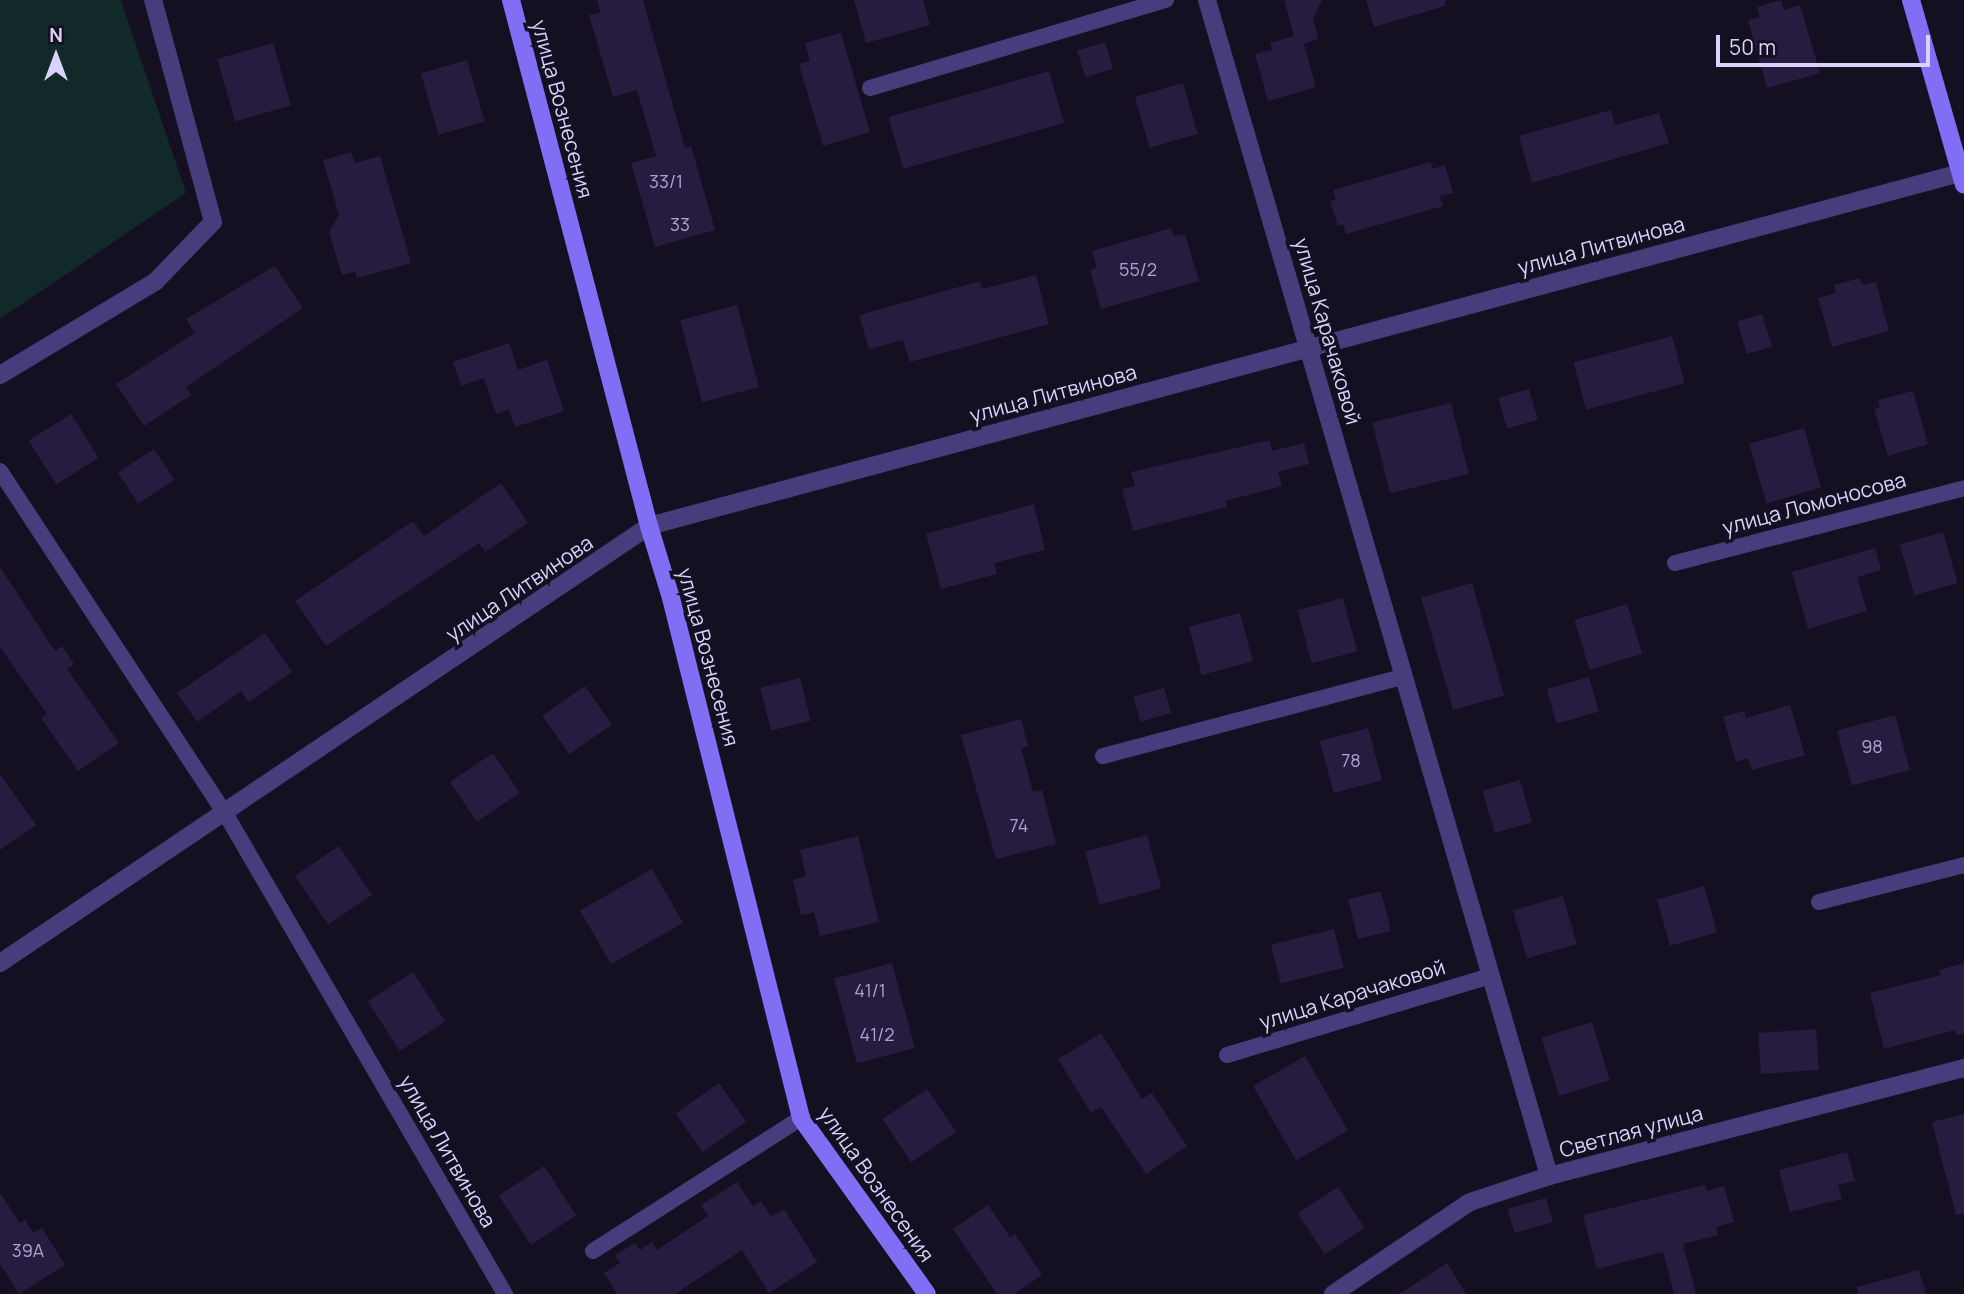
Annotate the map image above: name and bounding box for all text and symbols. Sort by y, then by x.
street label: улица Вознесения [527,17,599,201]
north arrow [21,21,91,91]
scale bar [1719,21,1932,65]
text: N [49,22,63,48]
text: 50 m [1729,33,1776,61]
house number: 33/1 [649,170,683,192]
street label: улица Литвинова [1515,211,1687,279]
house number: 33 [670,213,690,235]
street label: улица Карачаковой [1289,235,1367,427]
house number: 55/2 [1119,258,1157,280]
street label: улица Литвинова [967,359,1139,427]
street label: улица Ломоносова [1719,466,1909,540]
street label: улица Литвинова [441,530,597,646]
street label: улица Вознесения [673,565,745,749]
house number: 98 [1861,735,1883,757]
house number: 78 [1341,749,1361,771]
house number: 74 [1010,814,1028,836]
street label: улица Карачаковой [1256,954,1448,1034]
house number: 41/1 [854,979,886,1001]
house number: 41/2 [860,1023,894,1045]
street label: улица Литвинова [394,1070,502,1232]
street label: Светлая улица [1556,1100,1706,1162]
street label: улица Вознесения [814,1101,940,1267]
house number: 39А [12,1239,44,1261]

